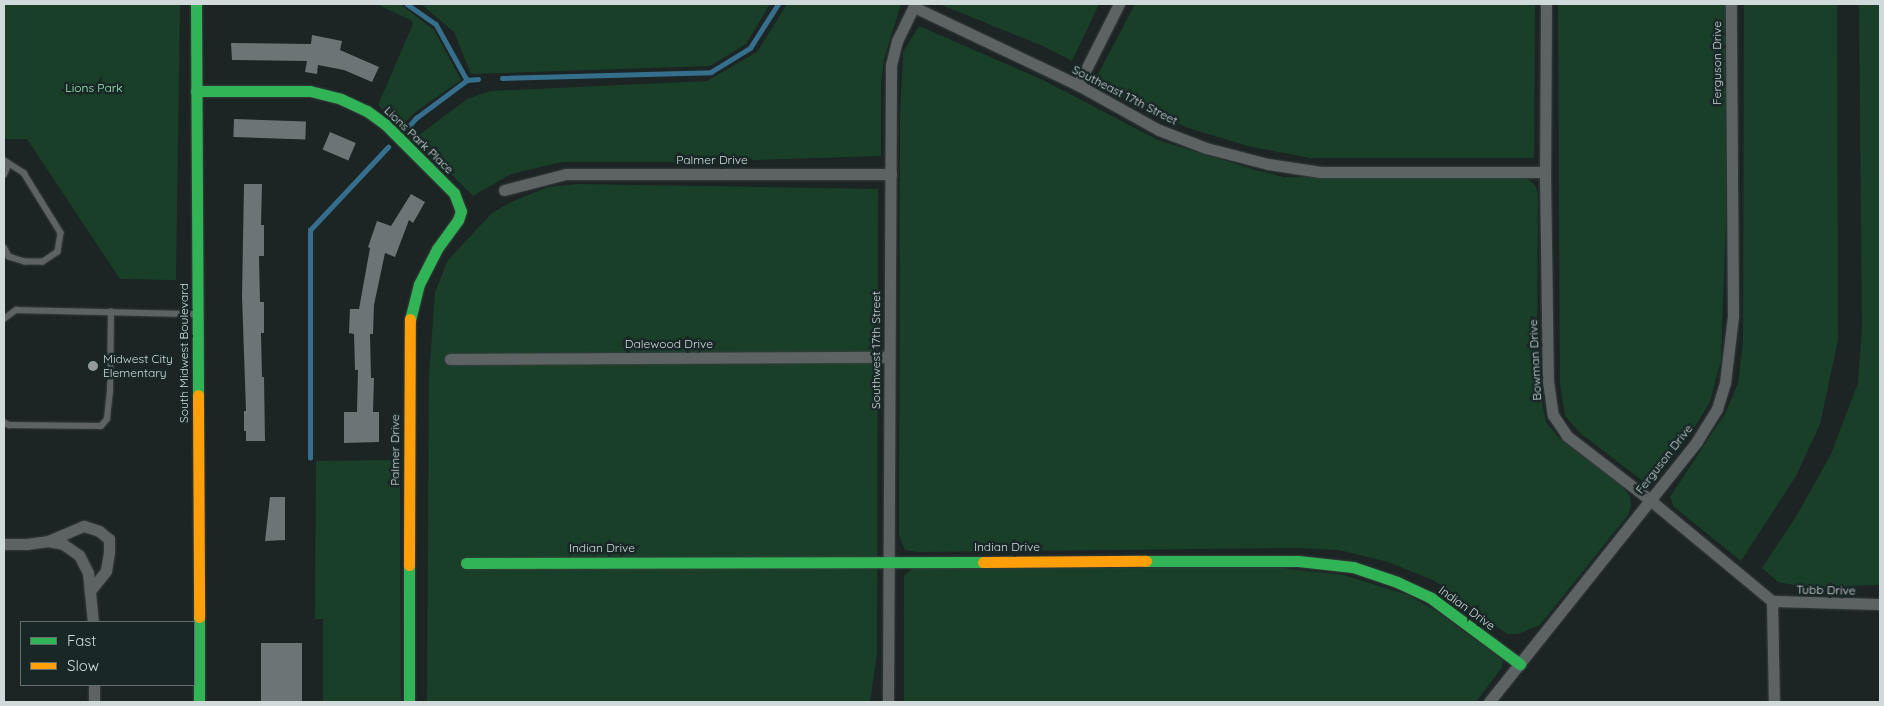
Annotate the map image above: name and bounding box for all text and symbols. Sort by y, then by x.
street label: Ferguson Drive [1710,21,1724,105]
street label: Southeast 17th Street [1070,62,1180,128]
park label: Lions Park [65,81,123,95]
street label: Lions Park Place [381,103,457,177]
street label: Palmer Drive [676,153,748,167]
street label: South Midwest Boulevard [177,283,191,423]
street label: Southwest 17th Street [869,291,883,409]
street label: Bowman Drive [1526,319,1544,401]
street label: Dalewood Drive [625,337,713,351]
place label: Midwest City Elementary [103,352,173,380]
marker: Midwest City Elementary [87,360,99,372]
street label: Palmer Drive [388,414,402,486]
street label: Ferguson Drive [1632,421,1696,497]
street label: Indian Drive [974,540,1040,554]
street label: Indian Drive [569,541,635,555]
street label: Tubb Drive [1796,582,1856,598]
street label: Indian Drive [1436,583,1498,633]
legend [20,621,195,686]
text: Fast [67,631,96,650]
text: Slow [67,656,99,675]

